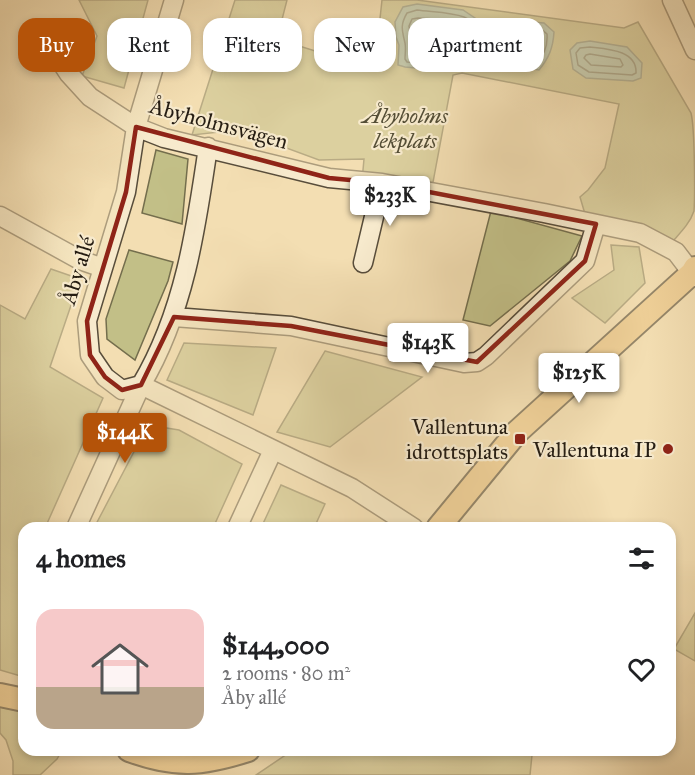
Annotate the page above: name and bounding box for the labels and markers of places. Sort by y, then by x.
pin: $233K [348,176,432,227]
pin: $143K [386,323,470,374]
pin: $125K [537,353,621,404]
pin: $144K [83,413,167,464]
place label: Vallentuna idrottsplats [406,413,509,465]
marker: Vallentuna idrottsplats [513,432,527,446]
place label: Vallentuna IP [532,436,656,463]
marker: Vallentuna IP [661,442,675,456]

